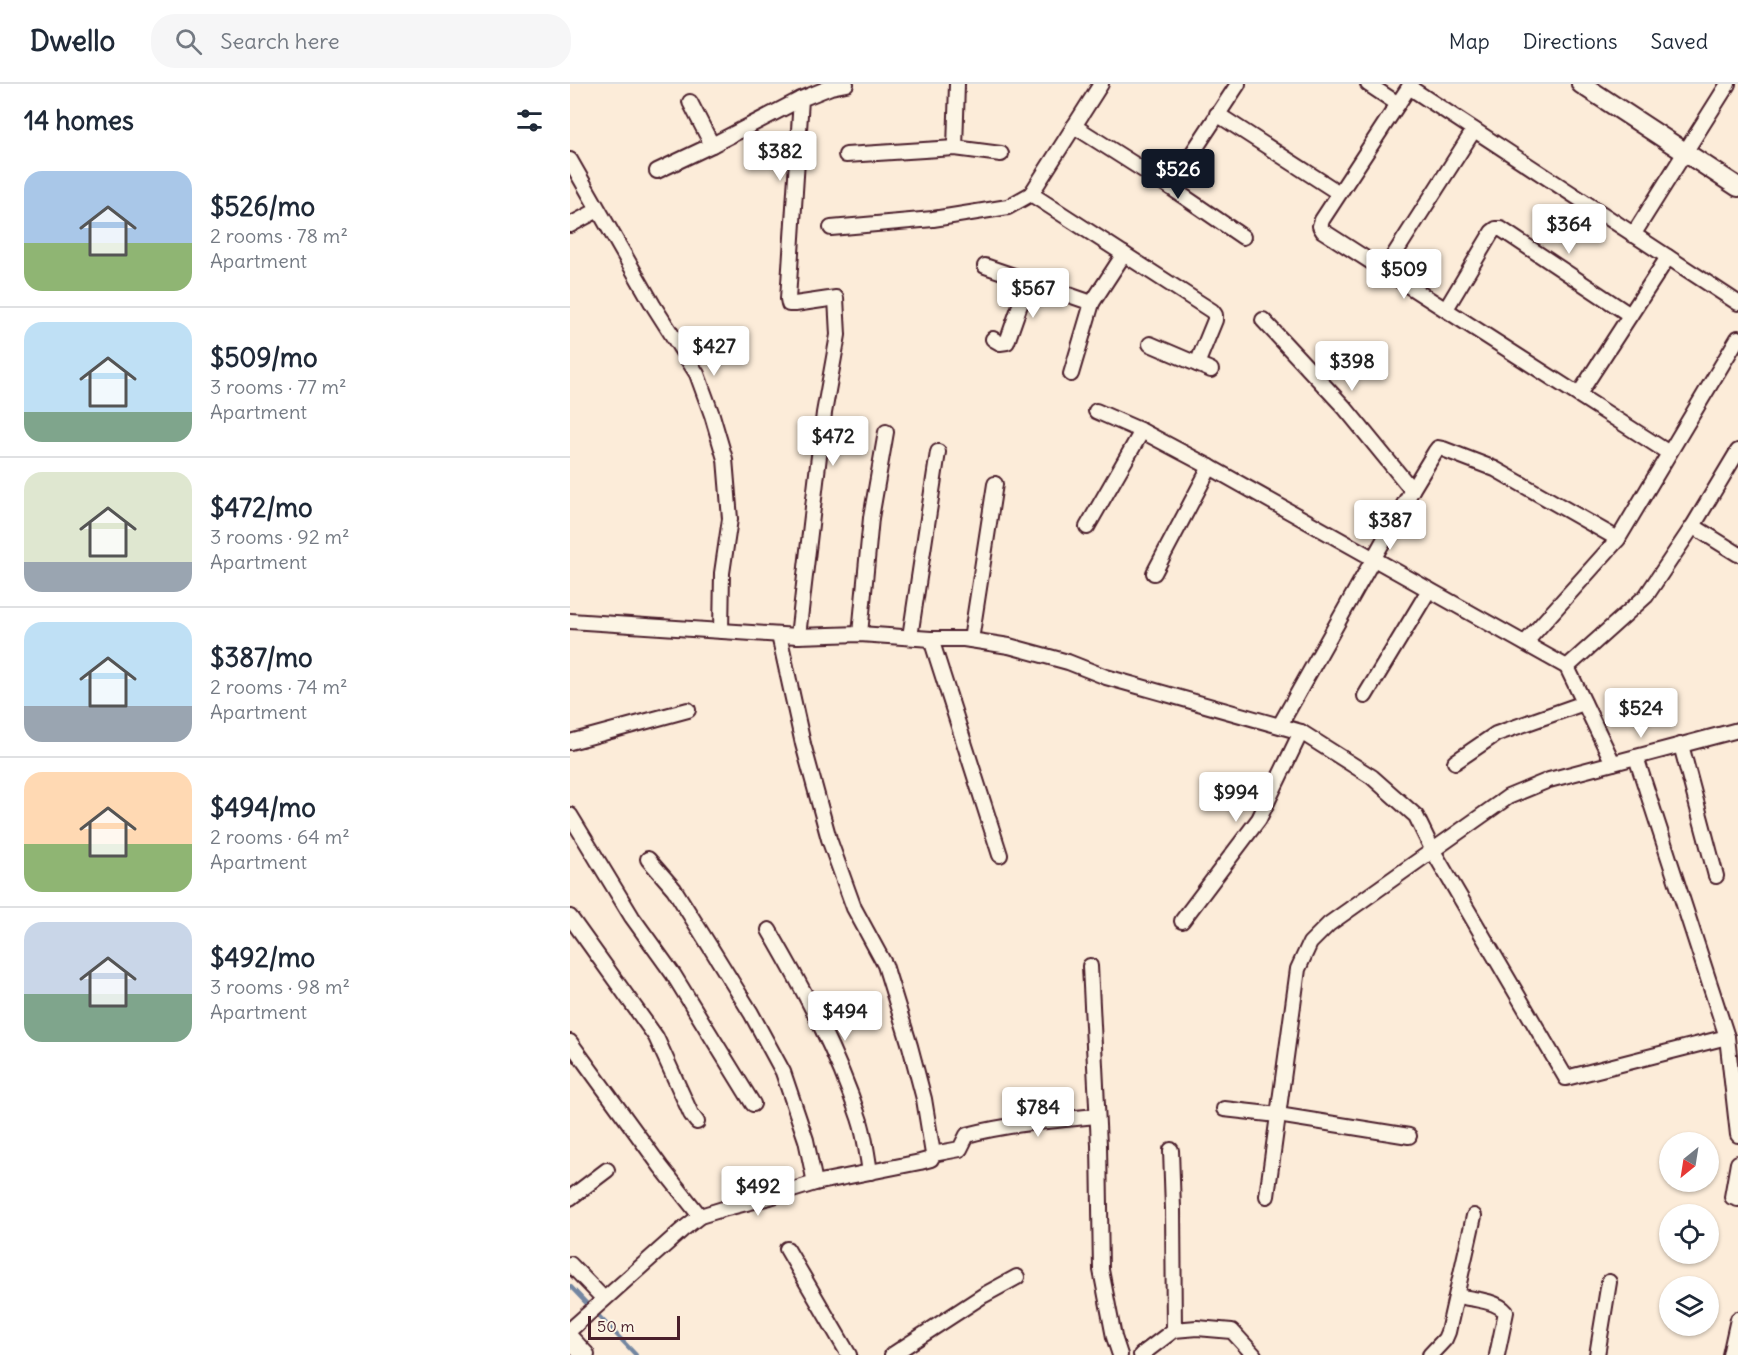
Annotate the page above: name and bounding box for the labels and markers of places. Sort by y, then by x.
pin: $382 [744,131,816,182]
pin: $526 [1142,149,1214,200]
pin: $364 [1533,204,1605,255]
pin: $509 [1368,249,1440,300]
pin: $567 [997,268,1069,319]
pin: $427 [678,326,750,377]
pin: $398 [1316,341,1388,392]
pin: $472 [797,416,869,467]
pin: $387 [1354,500,1426,551]
pin: $524 [1605,688,1677,739]
pin: $994 [1200,772,1272,823]
pin: $494 [809,991,881,1042]
pin: $784 [1002,1087,1074,1138]
pin: $492 [722,1166,794,1217]

